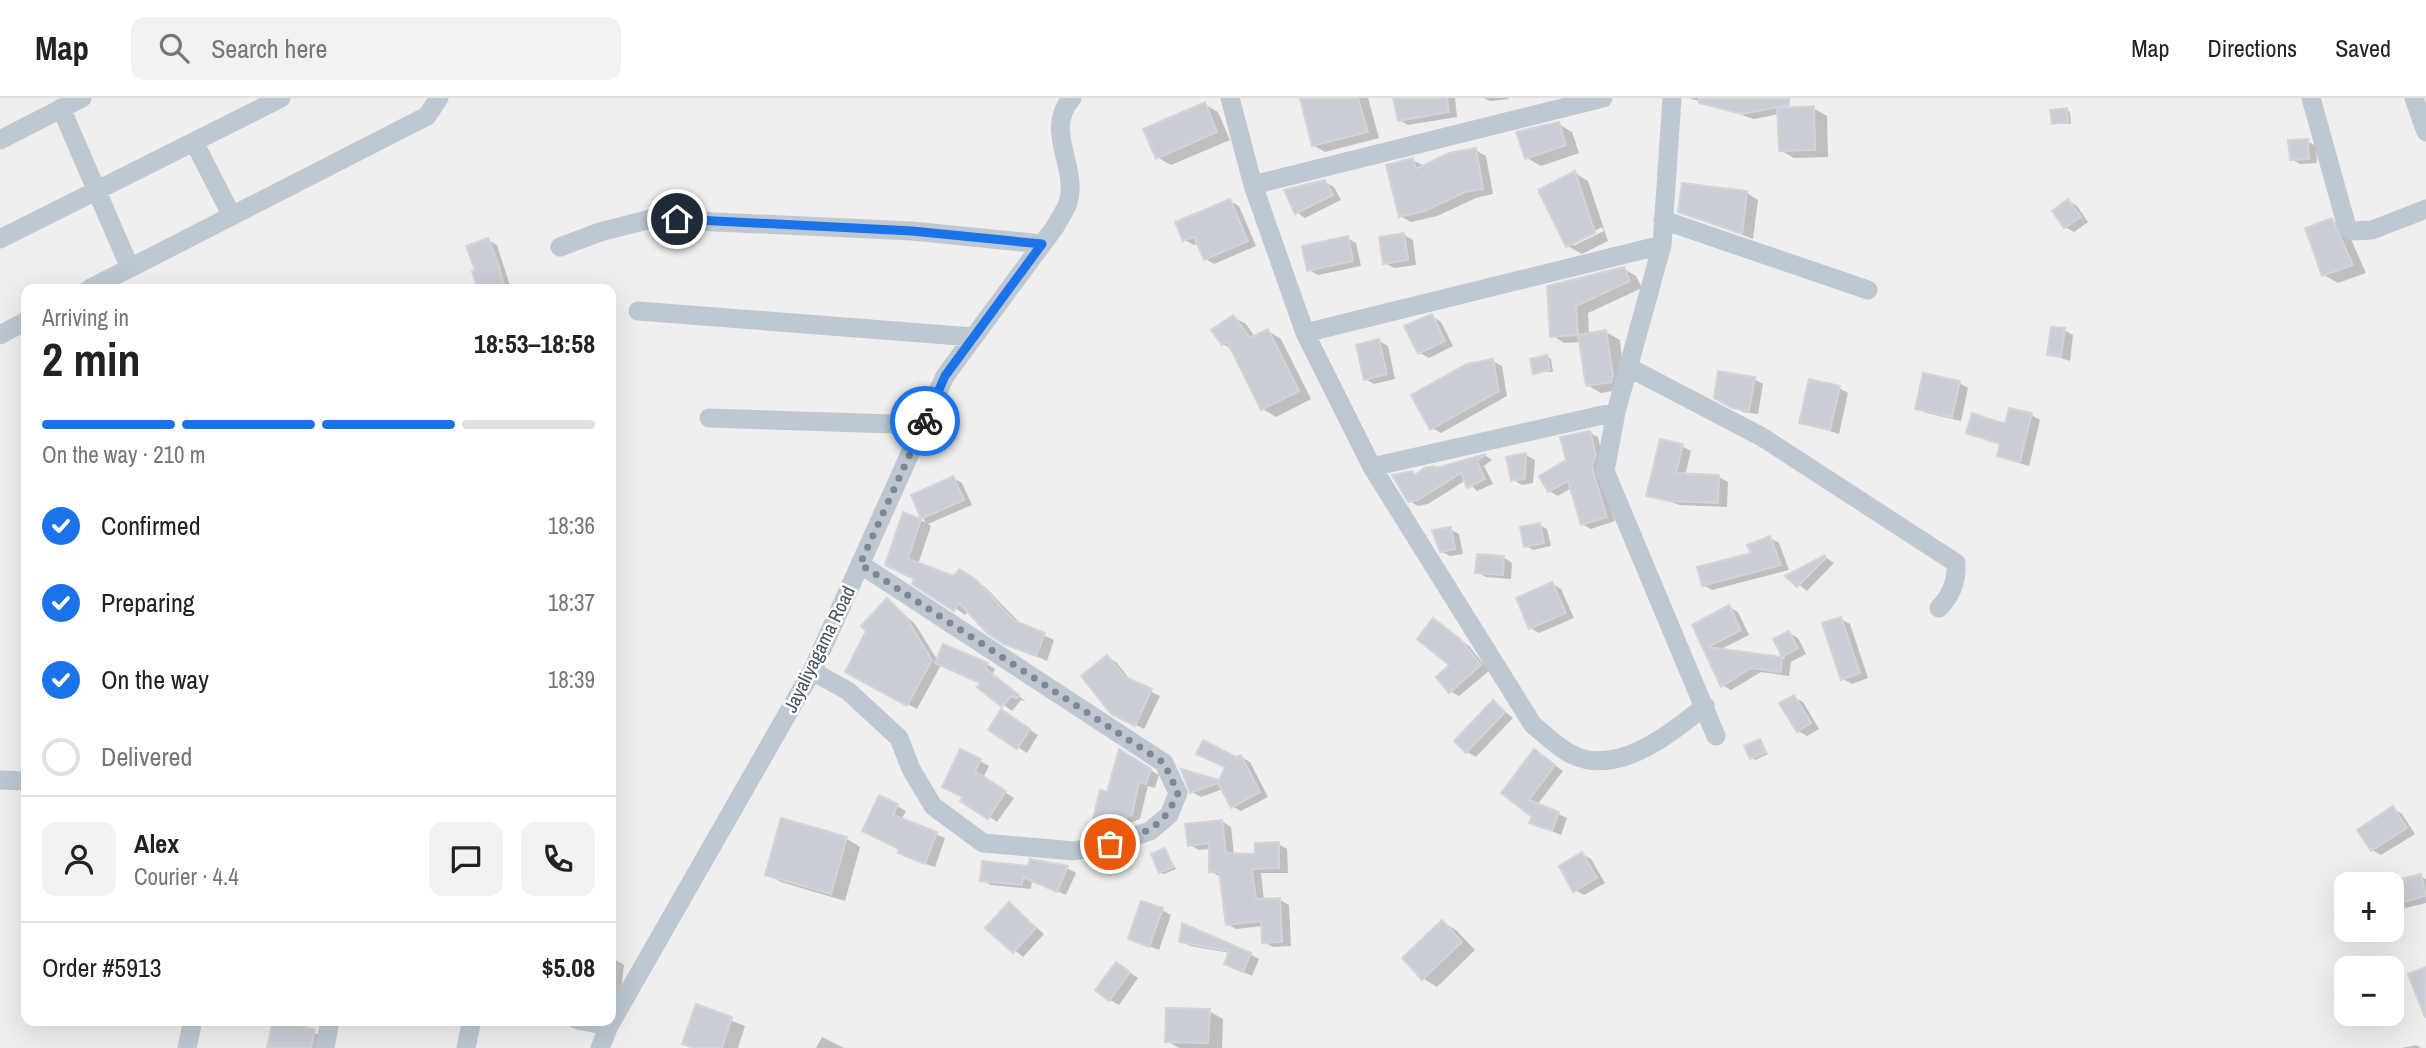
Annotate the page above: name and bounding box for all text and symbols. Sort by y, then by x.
search box [131,17,621,80]
text: Map [35,26,89,70]
icon: search [155,29,193,67]
text: Search here [211,31,327,66]
text: Map [2131,32,2169,64]
text: Directions [2207,32,2297,64]
text: Saved [2335,32,2391,64]
pin [647,189,707,249]
icon: home [658,200,696,238]
text: Arriving in [42,302,129,333]
text: 18:53–18:58 [474,326,595,361]
text: 2 min [42,328,141,390]
courier [890,386,960,456]
icon: bike [906,402,944,440]
text: On the way · 210 m [42,439,206,470]
icon: check [42,507,80,545]
text: Confirmed [101,508,201,543]
text: 18:36 [548,510,595,541]
street label: Jayaliyagama Road [777,581,861,717]
icon: check [42,584,80,622]
text: Preparing [101,585,195,620]
text: 18:37 [548,587,595,618]
icon: check [42,661,80,699]
text: On the way [101,662,209,697]
text: 18:39 [548,664,595,695]
text: Delivered [101,739,192,774]
pin [1080,814,1140,874]
button: person [42,822,116,896]
button: chat [429,822,503,896]
button: phone [521,822,595,896]
icon: bag [1091,825,1129,863]
text: Alex [134,826,179,861]
text: Courier · 4.4 [134,861,239,892]
map controls [2334,872,2404,1026]
button: + [2334,872,2404,942]
text: Order #5913 [42,950,162,985]
text: $5.08 [542,950,595,985]
button: − [2334,956,2404,1026]

